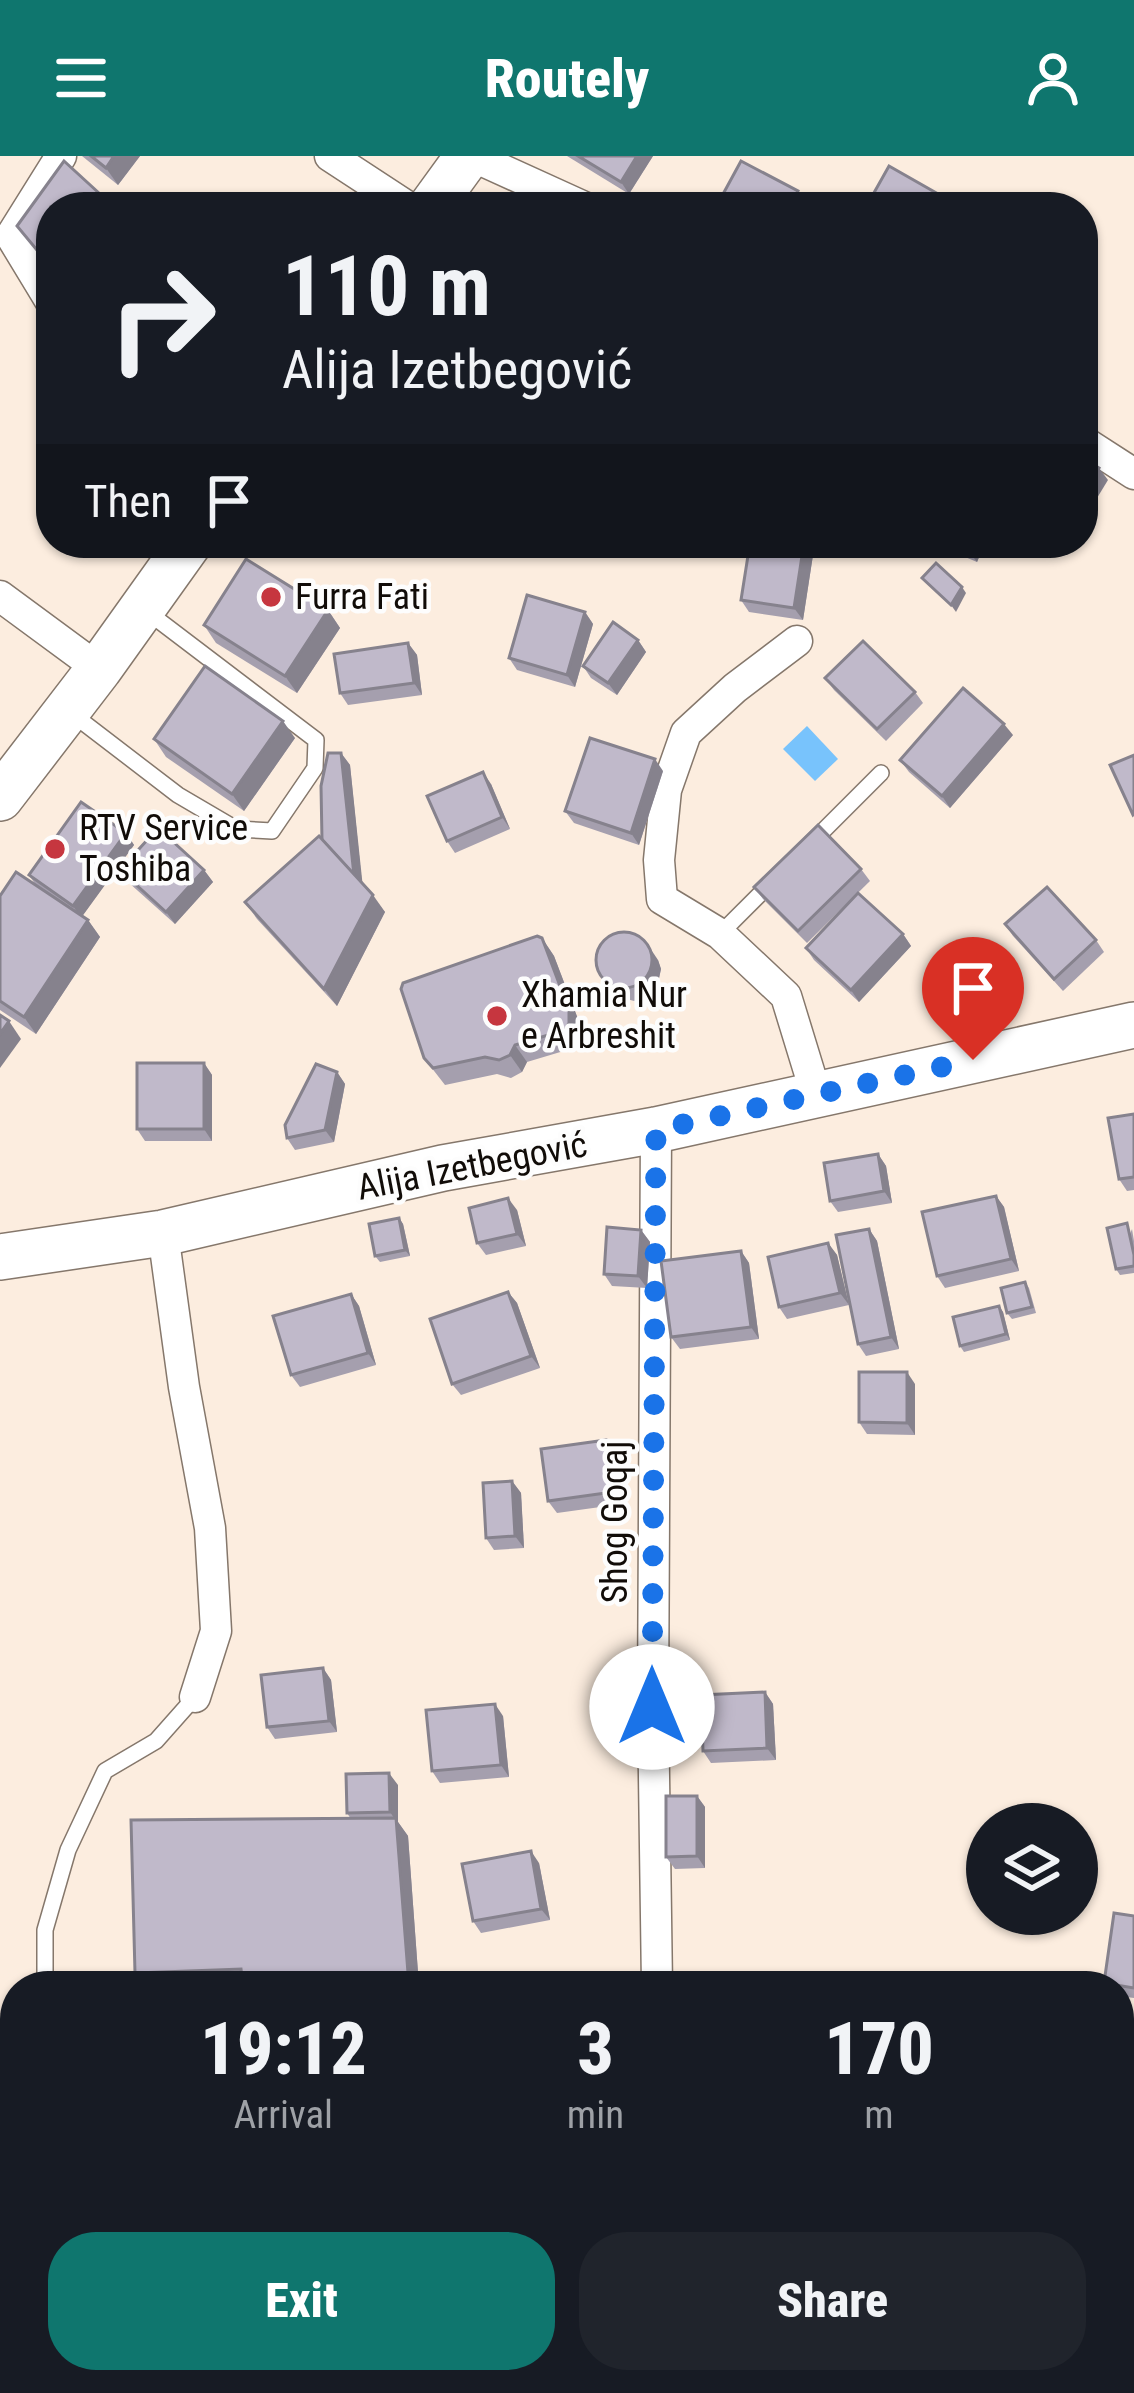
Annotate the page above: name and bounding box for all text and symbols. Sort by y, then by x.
icon: menu [48,45,114,111]
icon: person [1020,45,1086,111]
text: Routely [485,47,649,110]
text: 110 m [282,237,491,336]
icon: right [84,240,240,396]
text: Alija Izetbegović [282,338,632,401]
icon: arrive [196,468,262,534]
text: Then [84,475,172,528]
place label: Furra Fati [295,576,429,618]
marker: Furra Fati [258,584,284,610]
place label: RTV Service Toshiba [79,807,248,890]
marker: RTV Service Toshiba [42,836,68,862]
pin [922,937,1024,1060]
icon: arrive [940,955,1006,1021]
place label: Xhamia Nur e Arbreshit [521,974,687,1057]
marker: Xhamia Nur e Arbreshit [484,1003,510,1029]
street label: Alija Izetbegović [353,1123,591,1209]
street label: Shog Goqaj [594,1441,636,1603]
position arrow [589,1644,715,1770]
map controls [966,1803,1098,1935]
button: layers [966,1803,1098,1935]
text: 19:12 [200,2007,367,2092]
text: 3 [577,2007,614,2092]
text: 170 [824,2007,934,2092]
text: Arrival [234,2092,333,2138]
text: min [567,2092,624,2138]
text: m [864,2092,894,2138]
button: Exit [48,2232,555,2370]
button: Share [579,2232,1086,2370]

